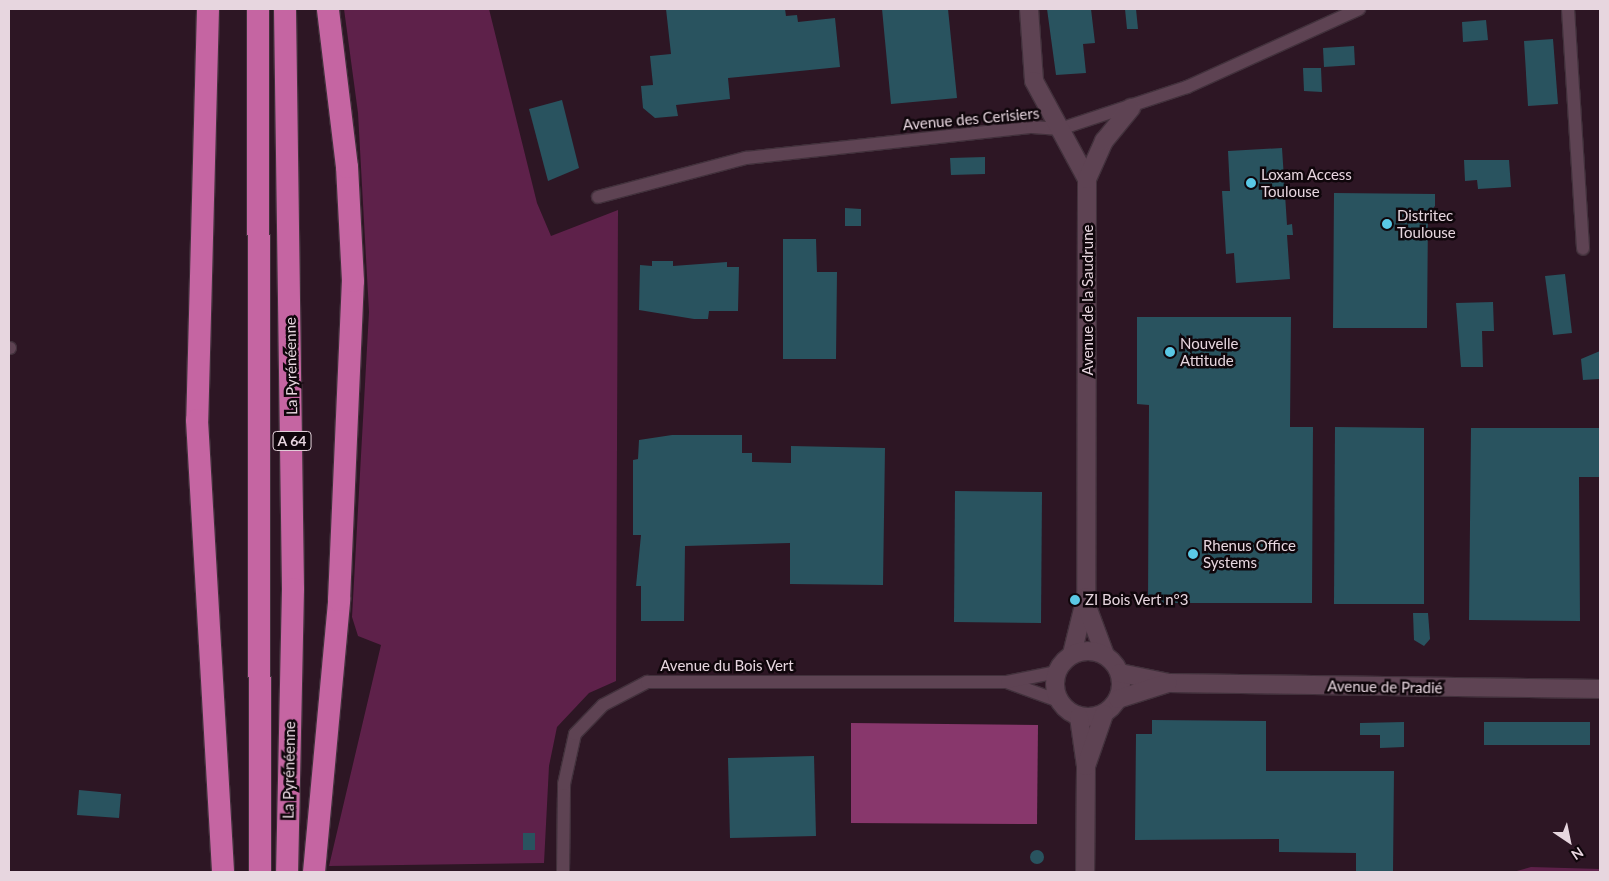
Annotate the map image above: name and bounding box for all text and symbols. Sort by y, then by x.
street label: Avenue des Cerisiers [902,104,1040,134]
place label: Loxam Access Toulouse [1261,165,1352,200]
marker: Loxam Access Toulouse [1245,177,1257,189]
place label: Distritec Toulouse [1397,206,1456,241]
marker: Distritec Toulouse [1381,218,1393,230]
street label: Avenue de la Saudrune [1079,225,1097,375]
street label: La Pyrénéenne [281,317,301,415]
place label: Nouvelle Attitude [1180,334,1239,369]
marker: Nouvelle Attitude [1164,346,1176,358]
road number: A 64 [272,430,312,452]
place label: Rhenus Office Systems [1203,536,1296,571]
marker: Rhenus Office Systems [1187,548,1199,560]
place label: ZI Bois Vert n°3 [1085,591,1189,609]
marker: ZI Bois Vert n°3 [1069,594,1081,606]
street label: Avenue du Bois Vert [660,657,794,675]
street label: Avenue de Pradié [1327,677,1443,697]
street label: La Pyrénéenne [279,721,299,819]
north arrow [1544,816,1594,866]
text: N [1568,844,1587,864]

